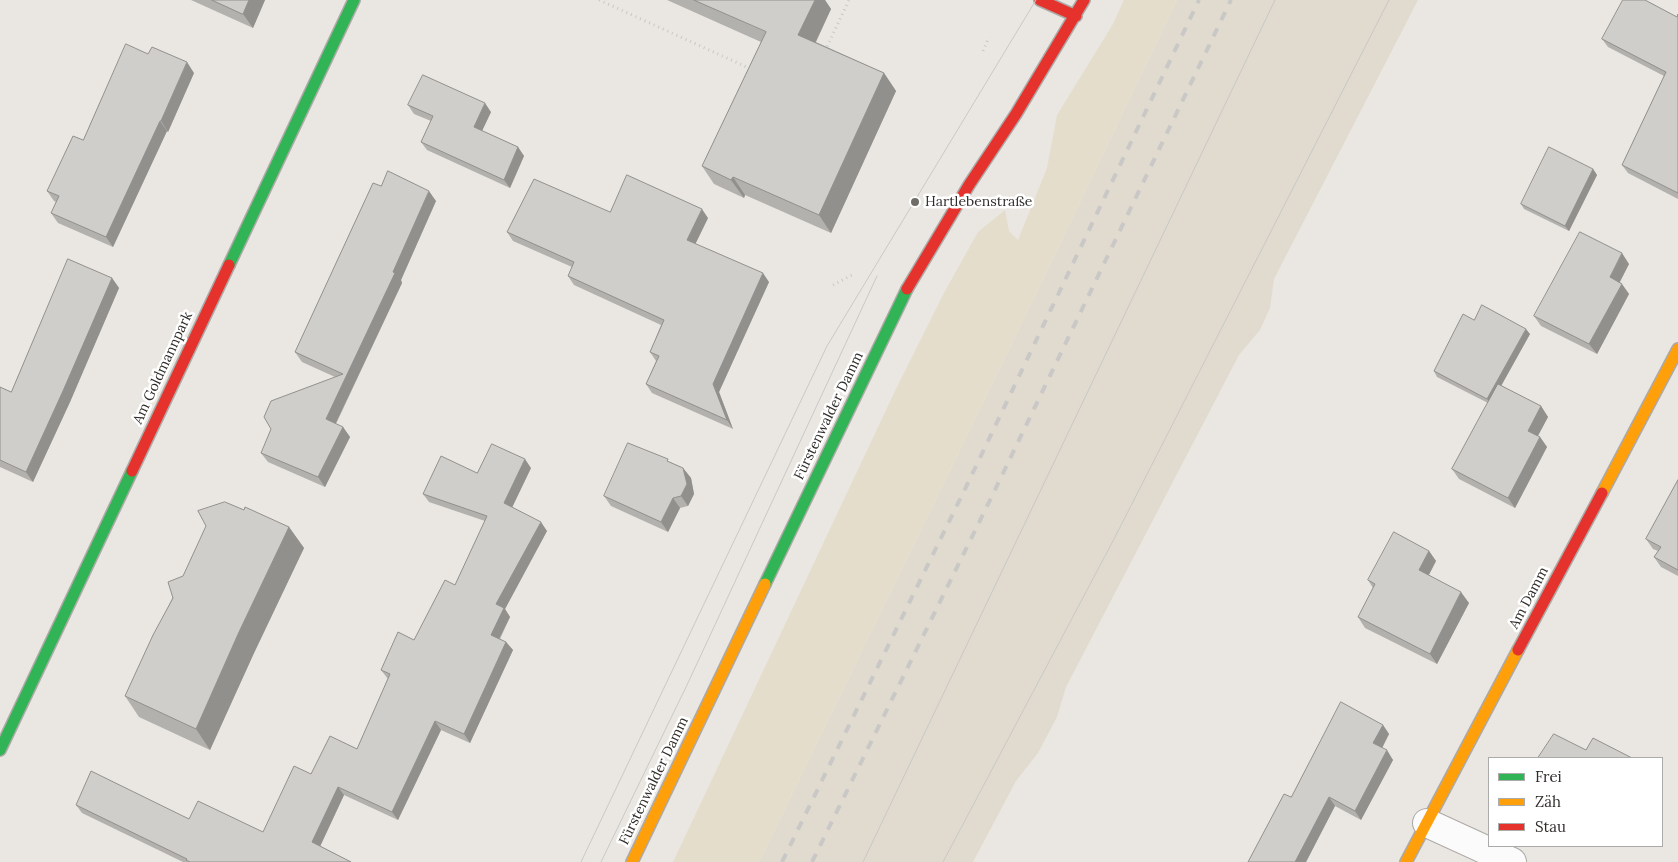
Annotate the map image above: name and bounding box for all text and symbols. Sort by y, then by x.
place label: Hartlebenstraße [925,194,1032,210]
marker: Hartlebenstraße [909,196,921,208]
street label: Am Goldmannpark [130,309,196,427]
street label: Fürstenwalder Damm [791,349,867,483]
street label: Am Damm [1506,564,1552,632]
street label: Fürstenwalder Damm [616,714,692,848]
legend [1488,757,1663,847]
text: Frei [1535,767,1562,786]
text: Zäh [1535,792,1561,811]
text: Stau [1535,817,1566,836]

